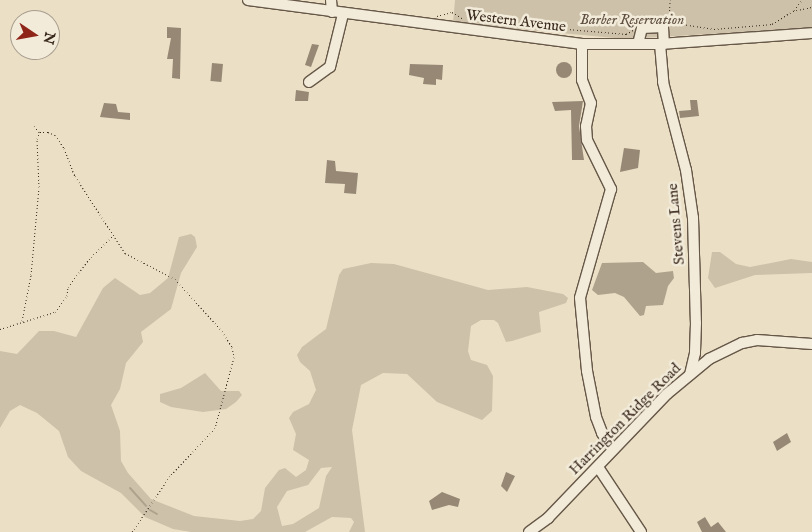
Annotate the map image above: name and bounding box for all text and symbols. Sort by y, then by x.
street label: Western Avenue [465,6,567,36]
north arrow [10,10,60,60]
park label: Barber Reservation [580,11,684,29]
text: N [39,30,59,46]
street label: Stevens Lane [663,182,689,266]
street label: Harrington Ridge Road [565,359,685,479]

